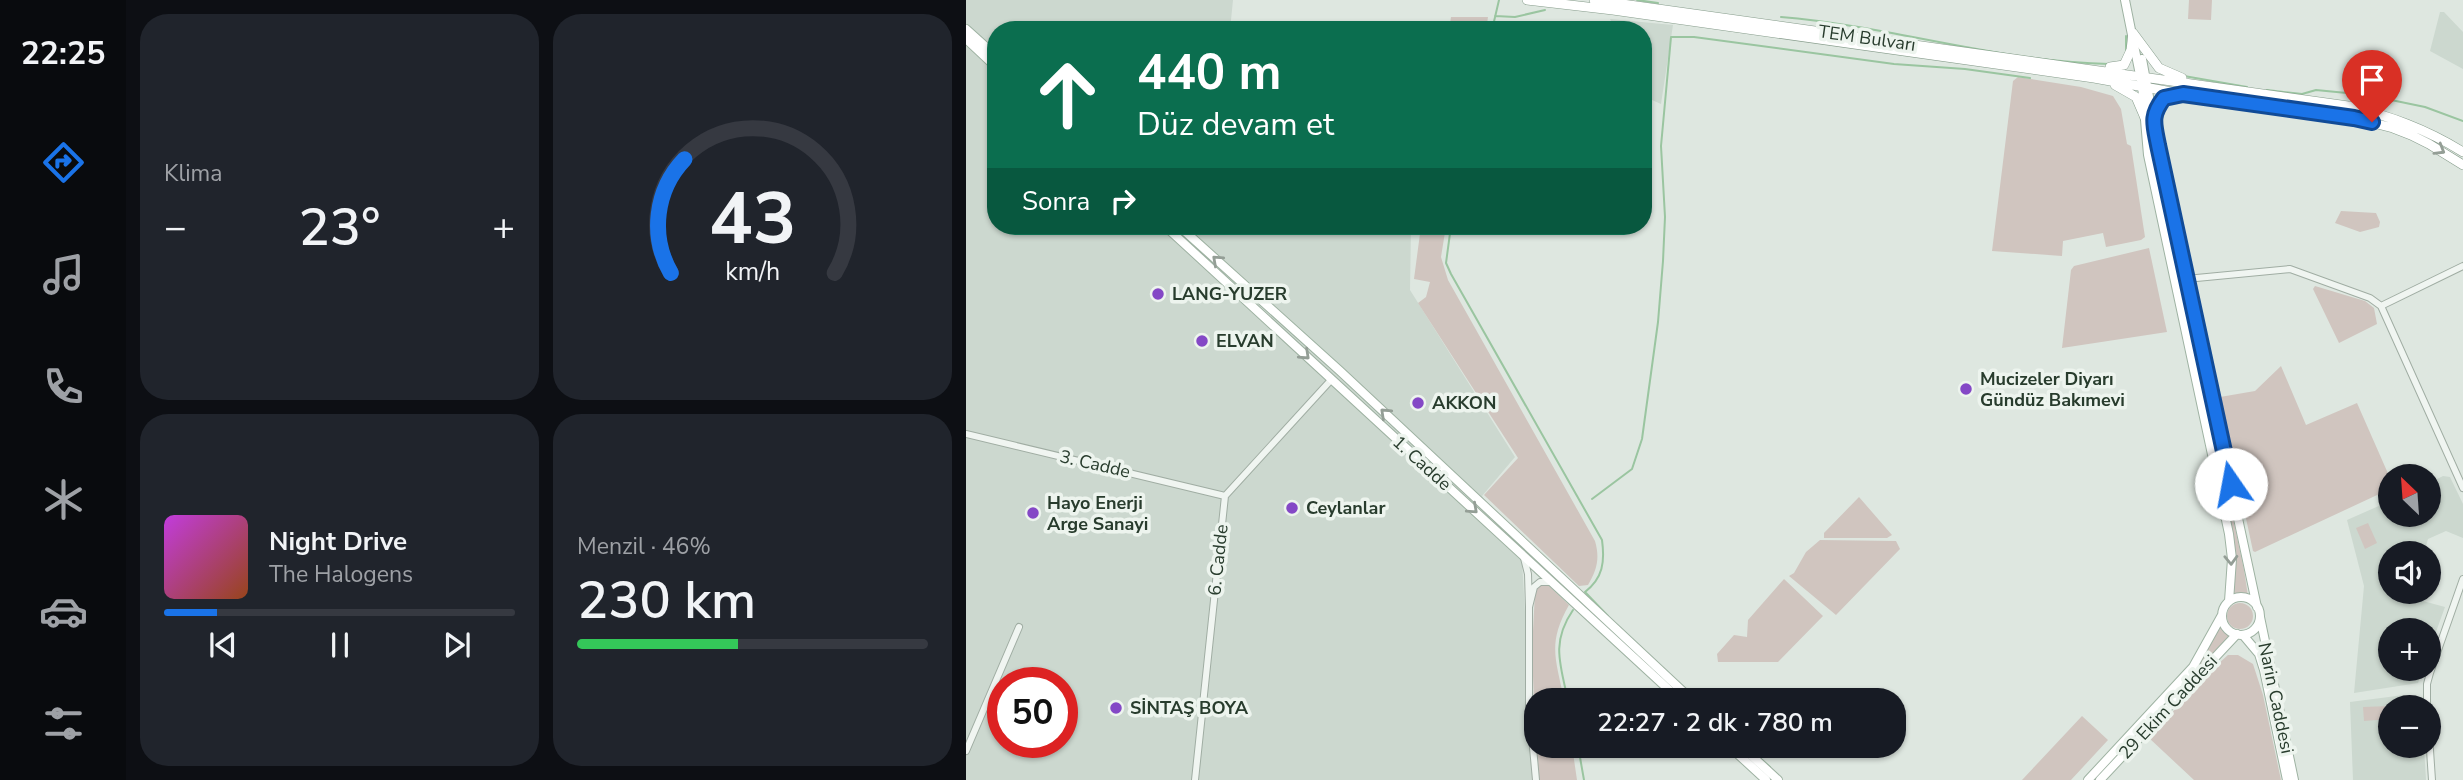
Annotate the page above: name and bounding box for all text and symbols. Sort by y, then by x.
street label: TEM Bulvarı [1817,19,1917,57]
text: 22:25 [21,32,105,75]
text: 440 m [1137,39,1281,106]
icon: ahead [1022,49,1113,140]
pin [2342,50,2402,122]
icon: arrive [2353,61,2391,99]
text: Düz devam et [1137,103,1334,146]
icon: directions [39,138,88,187]
one-way arrow [2432,141,2445,154]
text: Klima [164,158,222,189]
text: 43 [709,169,796,269]
icon: right [1104,182,1142,220]
text: Sonra [1022,184,1090,219]
text: 23° [299,192,380,263]
text: − [164,202,187,253]
text: + [492,202,515,253]
icon: music [39,250,88,299]
text: km/h [725,255,780,289]
one-way arrow [1212,256,1225,268]
place label: LANG-YUZER [1172,282,1288,306]
marker: LANG-YUZER [1150,286,1166,302]
place label: ELVAN [1216,329,1274,353]
marker: ELVAN [1194,333,1210,349]
one-way arrow [1297,347,1310,360]
icon: phone [39,362,88,411]
place label: Mucizeler Diyarı Gündüz Bakımevi [1980,367,2125,412]
marker: Mucizeler Diyarı Gündüz Bakımevi [1958,381,1974,397]
place label: AKKON [1432,391,1496,415]
marker: AKKON [1410,395,1426,411]
one-way arrow [1380,409,1393,422]
street label: 1. Cadde [1387,430,1457,496]
street label: 3. Cadde [1057,444,1133,484]
position arrow [2194,447,2268,521]
north arrow [2378,464,2441,527]
map controls [2378,464,2441,758]
icon: climate [39,475,88,524]
place label: Hayo Enerji Arge Sanayi [1047,491,1148,536]
place label: Ceylanlar [1306,496,1385,520]
marker: Ceylanlar [1284,500,1300,516]
one-way arrow [1465,501,1478,513]
marker: Hayo Enerji Arge Sanayi [1025,505,1041,521]
street label: 6. Cadde [1202,523,1234,597]
text: Night Drive [269,524,407,559]
text: Menzil · 46% [577,531,711,562]
button: sound [2378,541,2441,604]
one-way arrow [2223,555,2238,566]
text: The Halogens [269,559,413,590]
text: 230 km [577,565,756,636]
icon: car [39,587,88,636]
button: + [2378,618,2441,681]
icon: previous [204,626,242,664]
icon: pause [321,626,359,664]
icon: next [438,626,476,664]
street label: Narin Caddesi [2253,640,2299,756]
street label: 29 Ekim Caddesi [2113,650,2223,764]
speed limit sign: 50 [987,667,1078,758]
button: − [2378,695,2441,758]
place label: SİNTAŞ BOYA [1130,696,1249,720]
icon: filters [39,699,88,748]
marker: SİNTAŞ BOYA [1108,700,1124,716]
text: 22:27 · 2 dk · 780 m [1597,705,1833,740]

